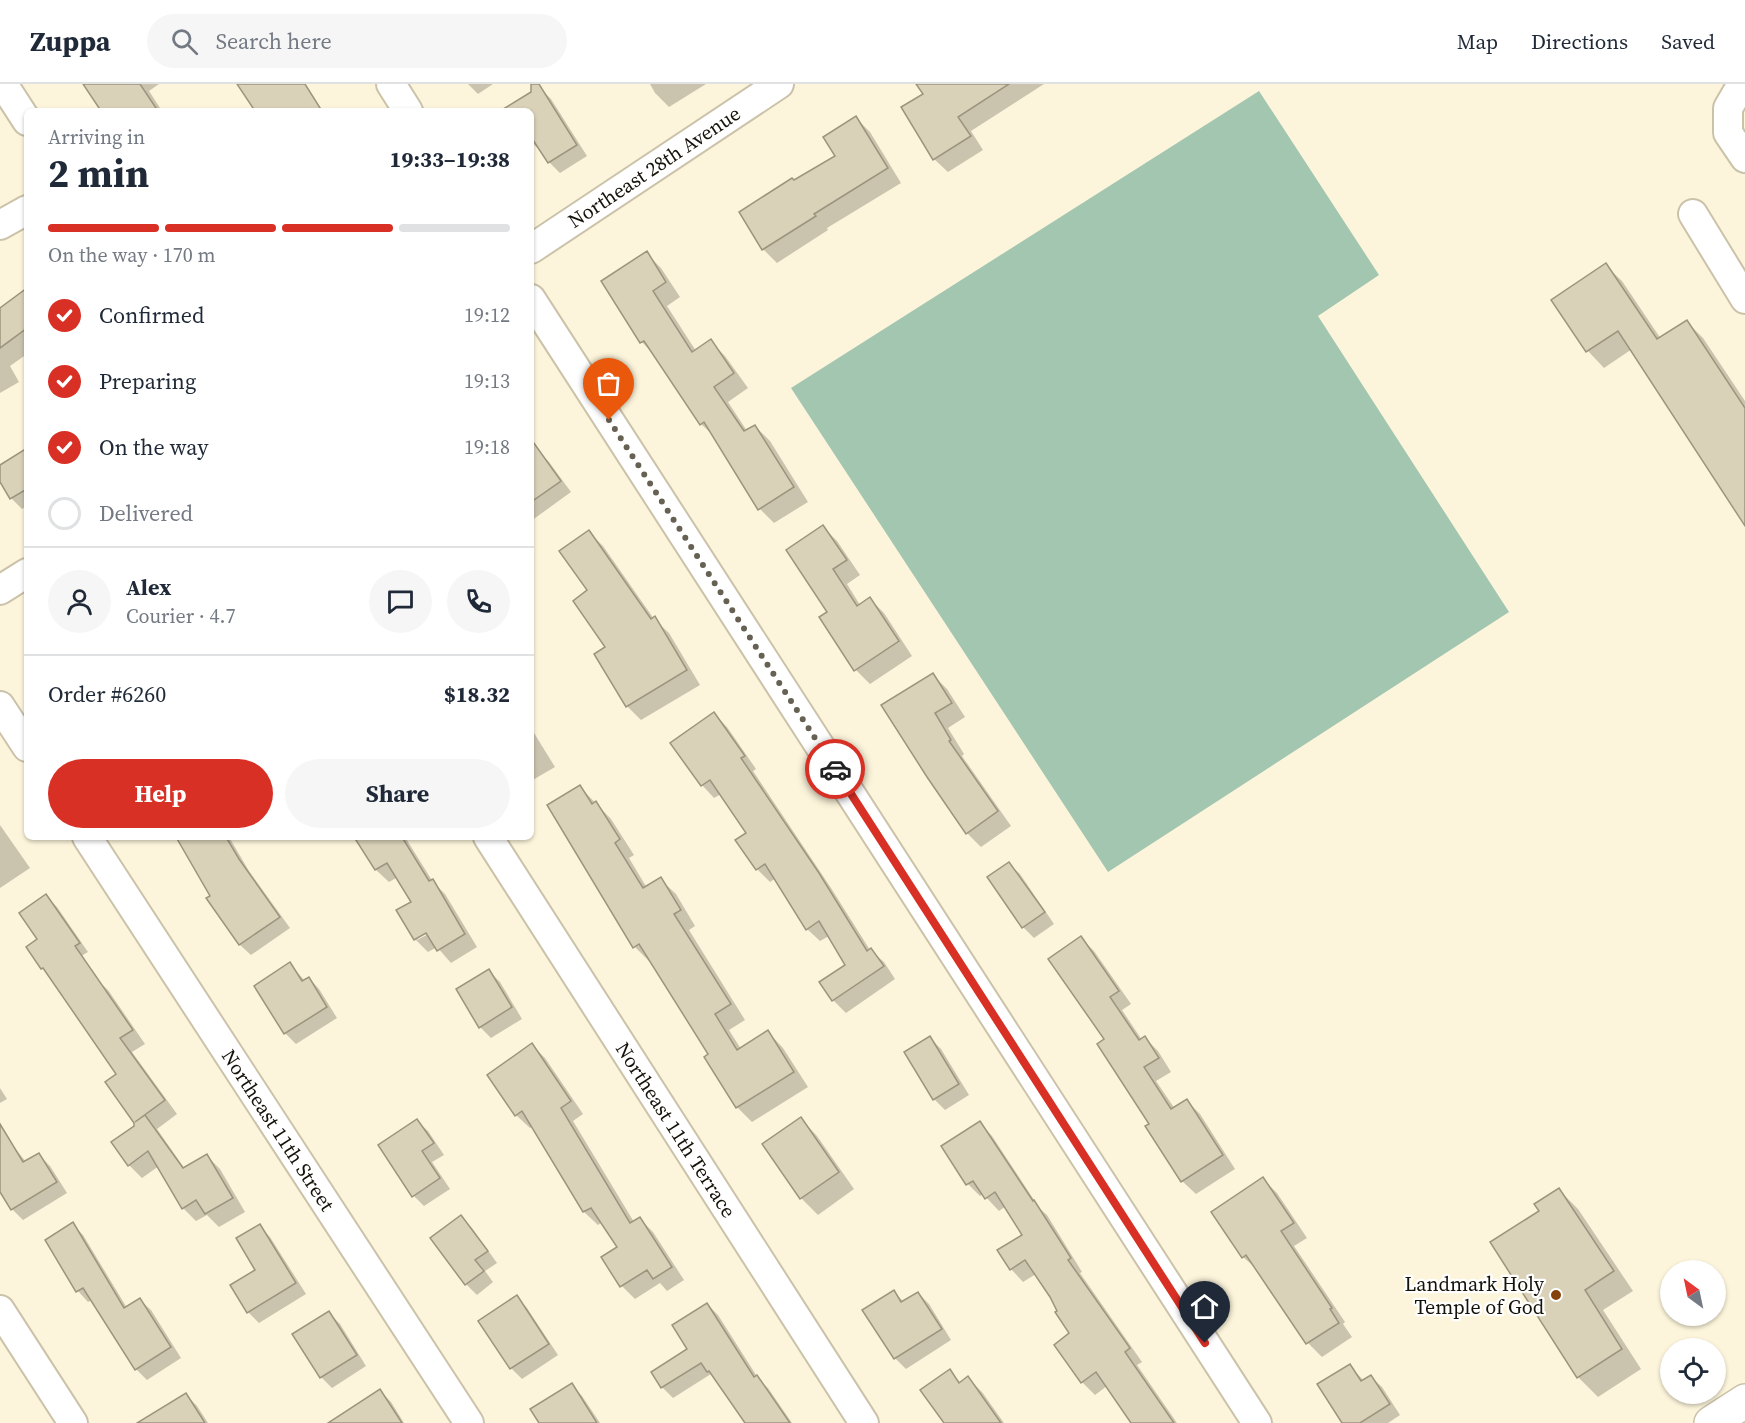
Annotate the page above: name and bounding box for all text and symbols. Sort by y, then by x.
search box [147,14,567,68]
text: Zuppa [30,22,111,60]
icon: search [168,25,201,58]
text: Search here [216,26,332,56]
text: Map [1457,27,1498,56]
text: Directions [1531,27,1628,56]
text: Saved [1661,27,1715,56]
street label: Northeast 28th Avenue [562,99,746,235]
text: Arriving in [48,123,145,151]
text: 19:33–19:38 [390,144,510,174]
text: 2 min [48,147,149,200]
text: On the way · 170 m [48,241,215,269]
icon: check [48,299,81,332]
text: Confirmed [99,300,204,330]
text: 19:12 [464,301,510,329]
pin [583,358,634,420]
icon: check [48,365,81,398]
text: Preparing [99,366,196,396]
text: 19:13 [464,367,510,395]
icon: bag [592,367,625,400]
icon: check [48,431,81,464]
text: On the way [99,432,208,462]
text: 19:18 [464,433,510,461]
text: Delivered [99,498,193,528]
button: person [48,570,111,633]
button: chat [369,570,432,633]
button: phone [447,570,510,633]
text: Alex [126,572,171,602]
text: Courier · 4.7 [126,602,235,630]
text: Order #6260 [48,679,166,709]
text: $18.32 [444,679,510,709]
courier [805,739,865,799]
icon: car [819,753,852,786]
button: Help [48,759,273,828]
button: Share [285,759,510,828]
street label: Northeast 11th Terrace [609,1037,743,1223]
street label: Northeast 11th Street [215,1044,341,1217]
north arrow [1660,1260,1726,1326]
map controls [1660,1260,1726,1404]
place label: Landmark Holy Temple of God [1404,1270,1545,1321]
pin [1179,1281,1230,1343]
marker: Landmark Holy Temple of God [1549,1288,1563,1302]
icon: home [1188,1290,1221,1323]
button: locate [1660,1338,1726,1404]

